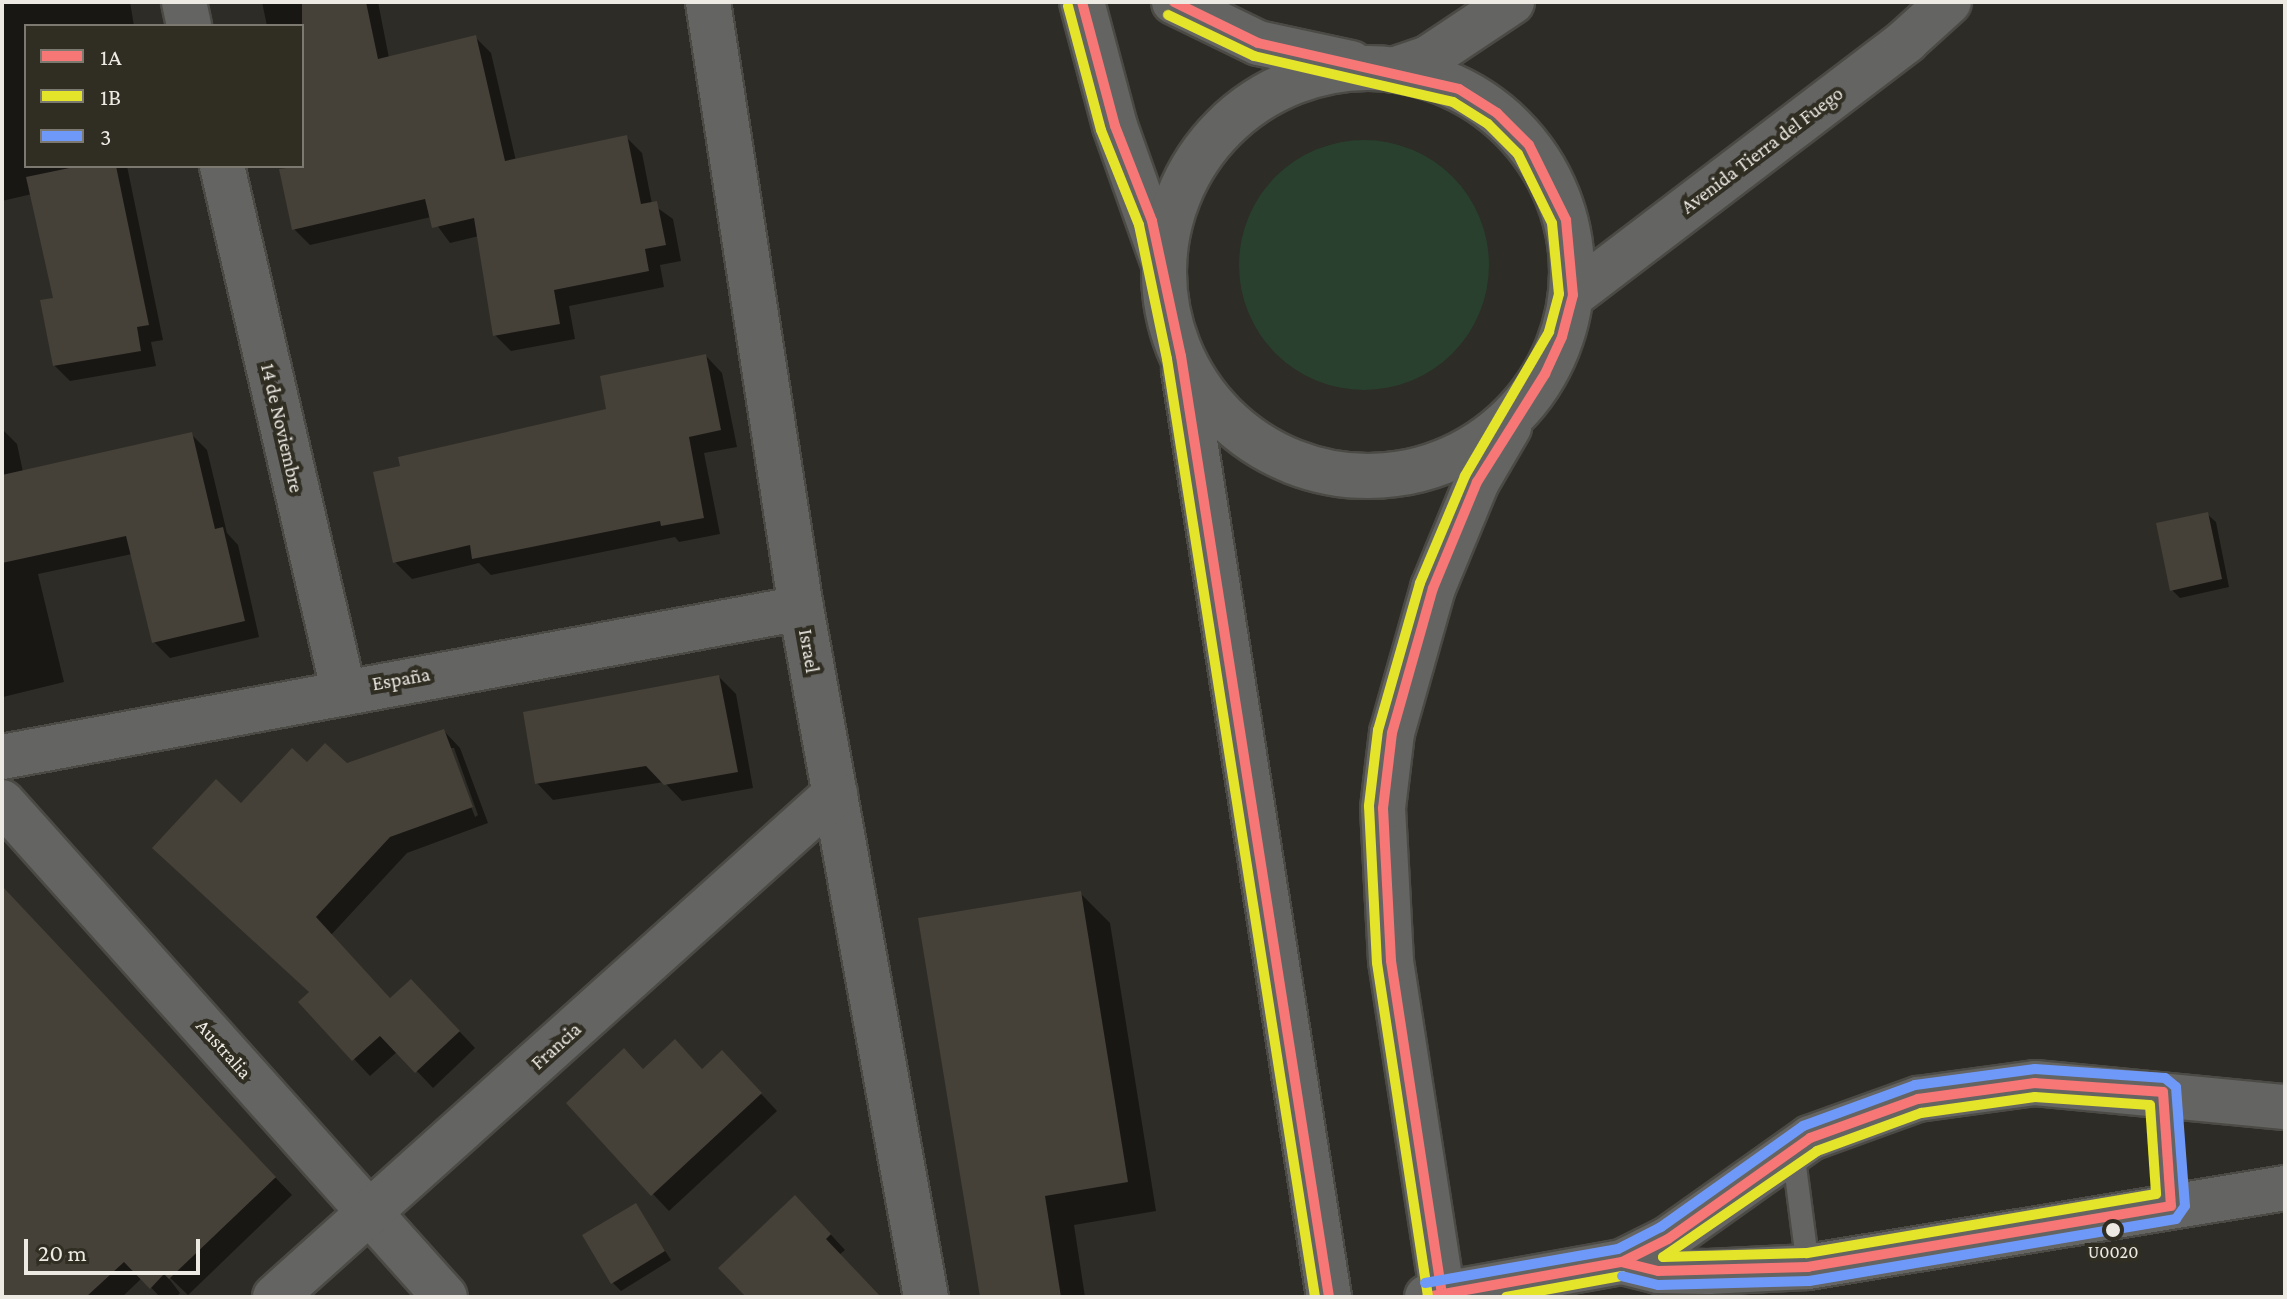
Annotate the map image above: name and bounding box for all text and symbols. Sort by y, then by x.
legend [24,24,304,168]
text: 1A [100,43,122,70]
street label: Avenida Tierra del Fuego [1676,81,1848,219]
text: 1B [100,83,121,110]
text: 3 [100,123,111,150]
street label: 14 de Noviembre [255,361,309,495]
street label: Israel [793,627,825,675]
street label: España [370,662,432,696]
street label: Australia [191,1014,257,1084]
street label: Francia [526,1017,586,1075]
marker: U0020 [2105,1222,2121,1238]
scale bar [28,1223,204,1273]
text: 20 m [38,1239,87,1266]
place label: U0020 [2088,1241,2138,1263]

